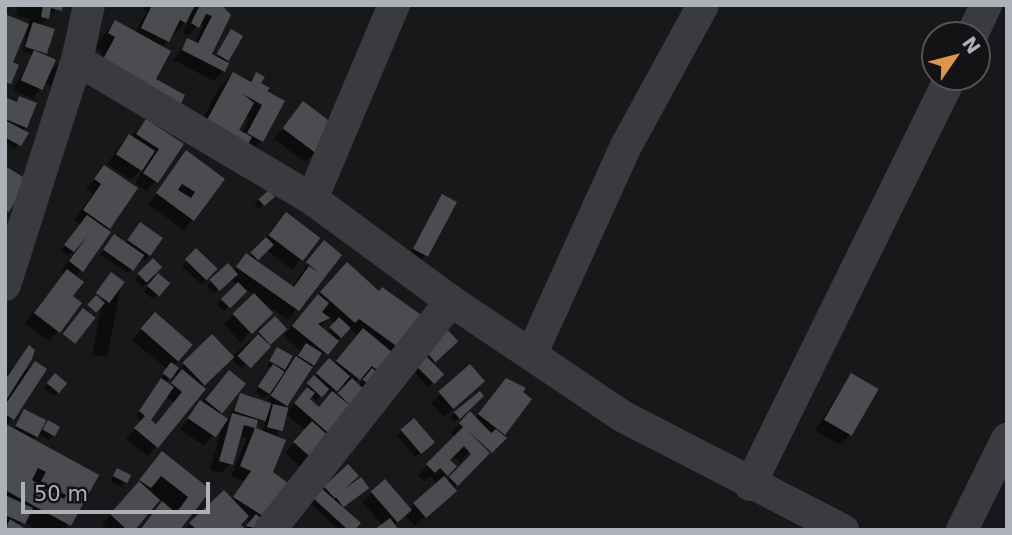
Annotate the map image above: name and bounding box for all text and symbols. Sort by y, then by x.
north arrow [921,21,991,91]
text: N [958,32,985,58]
scale bar [24,468,214,512]
text: 50 m [34,482,88,506]

